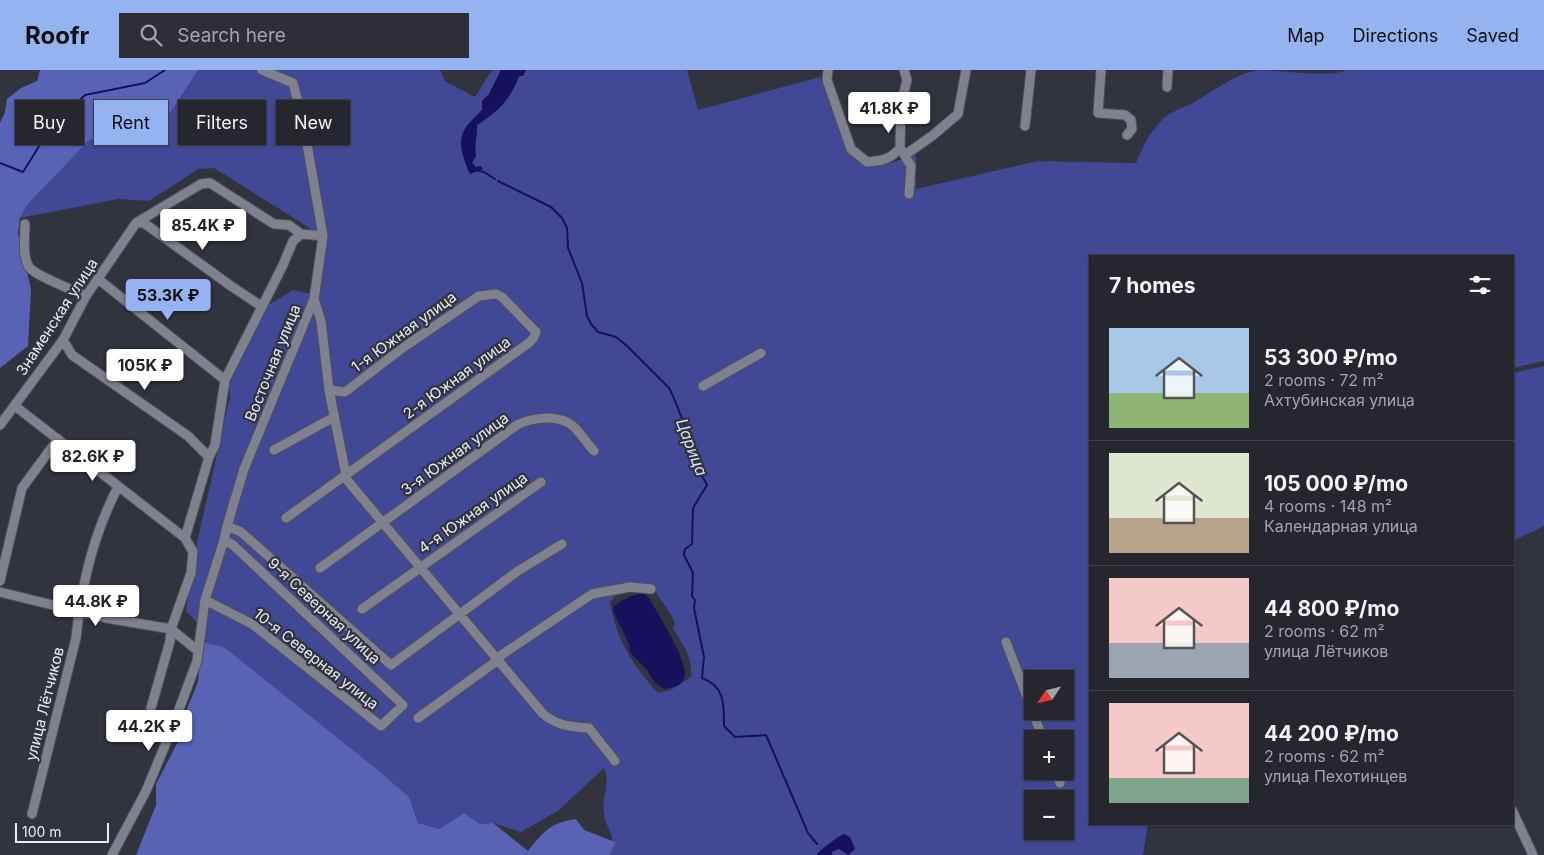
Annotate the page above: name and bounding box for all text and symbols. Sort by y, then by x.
search box [119,13,469,58]
text: Roofr [25,21,89,50]
icon: search [137,21,165,49]
text: Search here [177,24,286,47]
text: Map [1287,25,1325,46]
text: Directions [1353,25,1438,46]
text: Saved [1466,25,1519,46]
pin: 41.8K ₽ [843,92,935,134]
text: 41.8K ₽ [859,98,919,118]
chip: Buy [15,100,84,145]
chip: Rent [94,100,168,145]
chip: Filters [178,100,266,145]
chip: New [276,100,350,145]
pin: 85.4K ₽ [157,208,249,251]
text: 85.4K ₽ [171,215,235,235]
street label: Знаменская улица [12,255,102,379]
icon: filters [1466,271,1494,299]
text: 7 homes [1109,273,1196,298]
pin: 53.3K ₽ [122,278,214,321]
text: 53.3K ₽ [137,285,199,305]
street label: 1-я Южная улица [347,287,460,376]
street label: Восточная улица [240,302,305,424]
street label: 2-я Южная улица [399,332,514,423]
text: 53 300 ₽/mo [1264,345,1398,370]
pin: 105K ₽ [104,348,186,391]
icon: home [1149,348,1209,408]
text: 105K ₽ [117,355,173,375]
text: 2 rooms · 72 m² [1264,370,1384,390]
text: Ахтубинская улица [1264,390,1415,410]
street label: 3-я Южная улица [397,408,512,499]
water label: Царица [672,415,712,479]
pin: 82.6K ₽ [47,440,139,482]
text: 82.6K ₽ [62,446,124,466]
street label: 4-я Южная улица [414,468,531,557]
text: 105 000 ₽/mo [1264,471,1408,496]
icon: home [1149,473,1209,533]
text: 4 rooms · 148 m² [1264,496,1392,516]
text: Календарная улица [1264,516,1418,536]
street label: 9-я Северная улица [264,553,385,668]
pin: 44.8K ₽ [50,584,142,627]
text: 44.8K ₽ [64,591,128,611]
text: 44 800 ₽/mo [1264,596,1399,621]
icon: home [1149,598,1209,658]
street label: 10-я Северная улица [250,604,383,713]
text: 2 rooms · 62 m² [1264,621,1385,641]
text: улица Лётчиков [1264,641,1388,661]
street label: улица Лётчиков [21,645,68,763]
north arrow [1024,670,1074,720]
map controls [1024,670,1074,840]
pin: 44.2K ₽ [103,710,195,752]
text: 44.2K ₽ [117,716,181,736]
text: 44 200 ₽/mo [1264,721,1399,746]
icon: home [1149,723,1209,783]
button: + [1024,730,1074,780]
text: 2 rooms · 62 m² [1264,746,1385,766]
text: улица Пехотинцев [1264,766,1407,786]
button: − [1024,790,1074,840]
scale bar [15,820,109,843]
text: 100 m [22,823,62,840]

